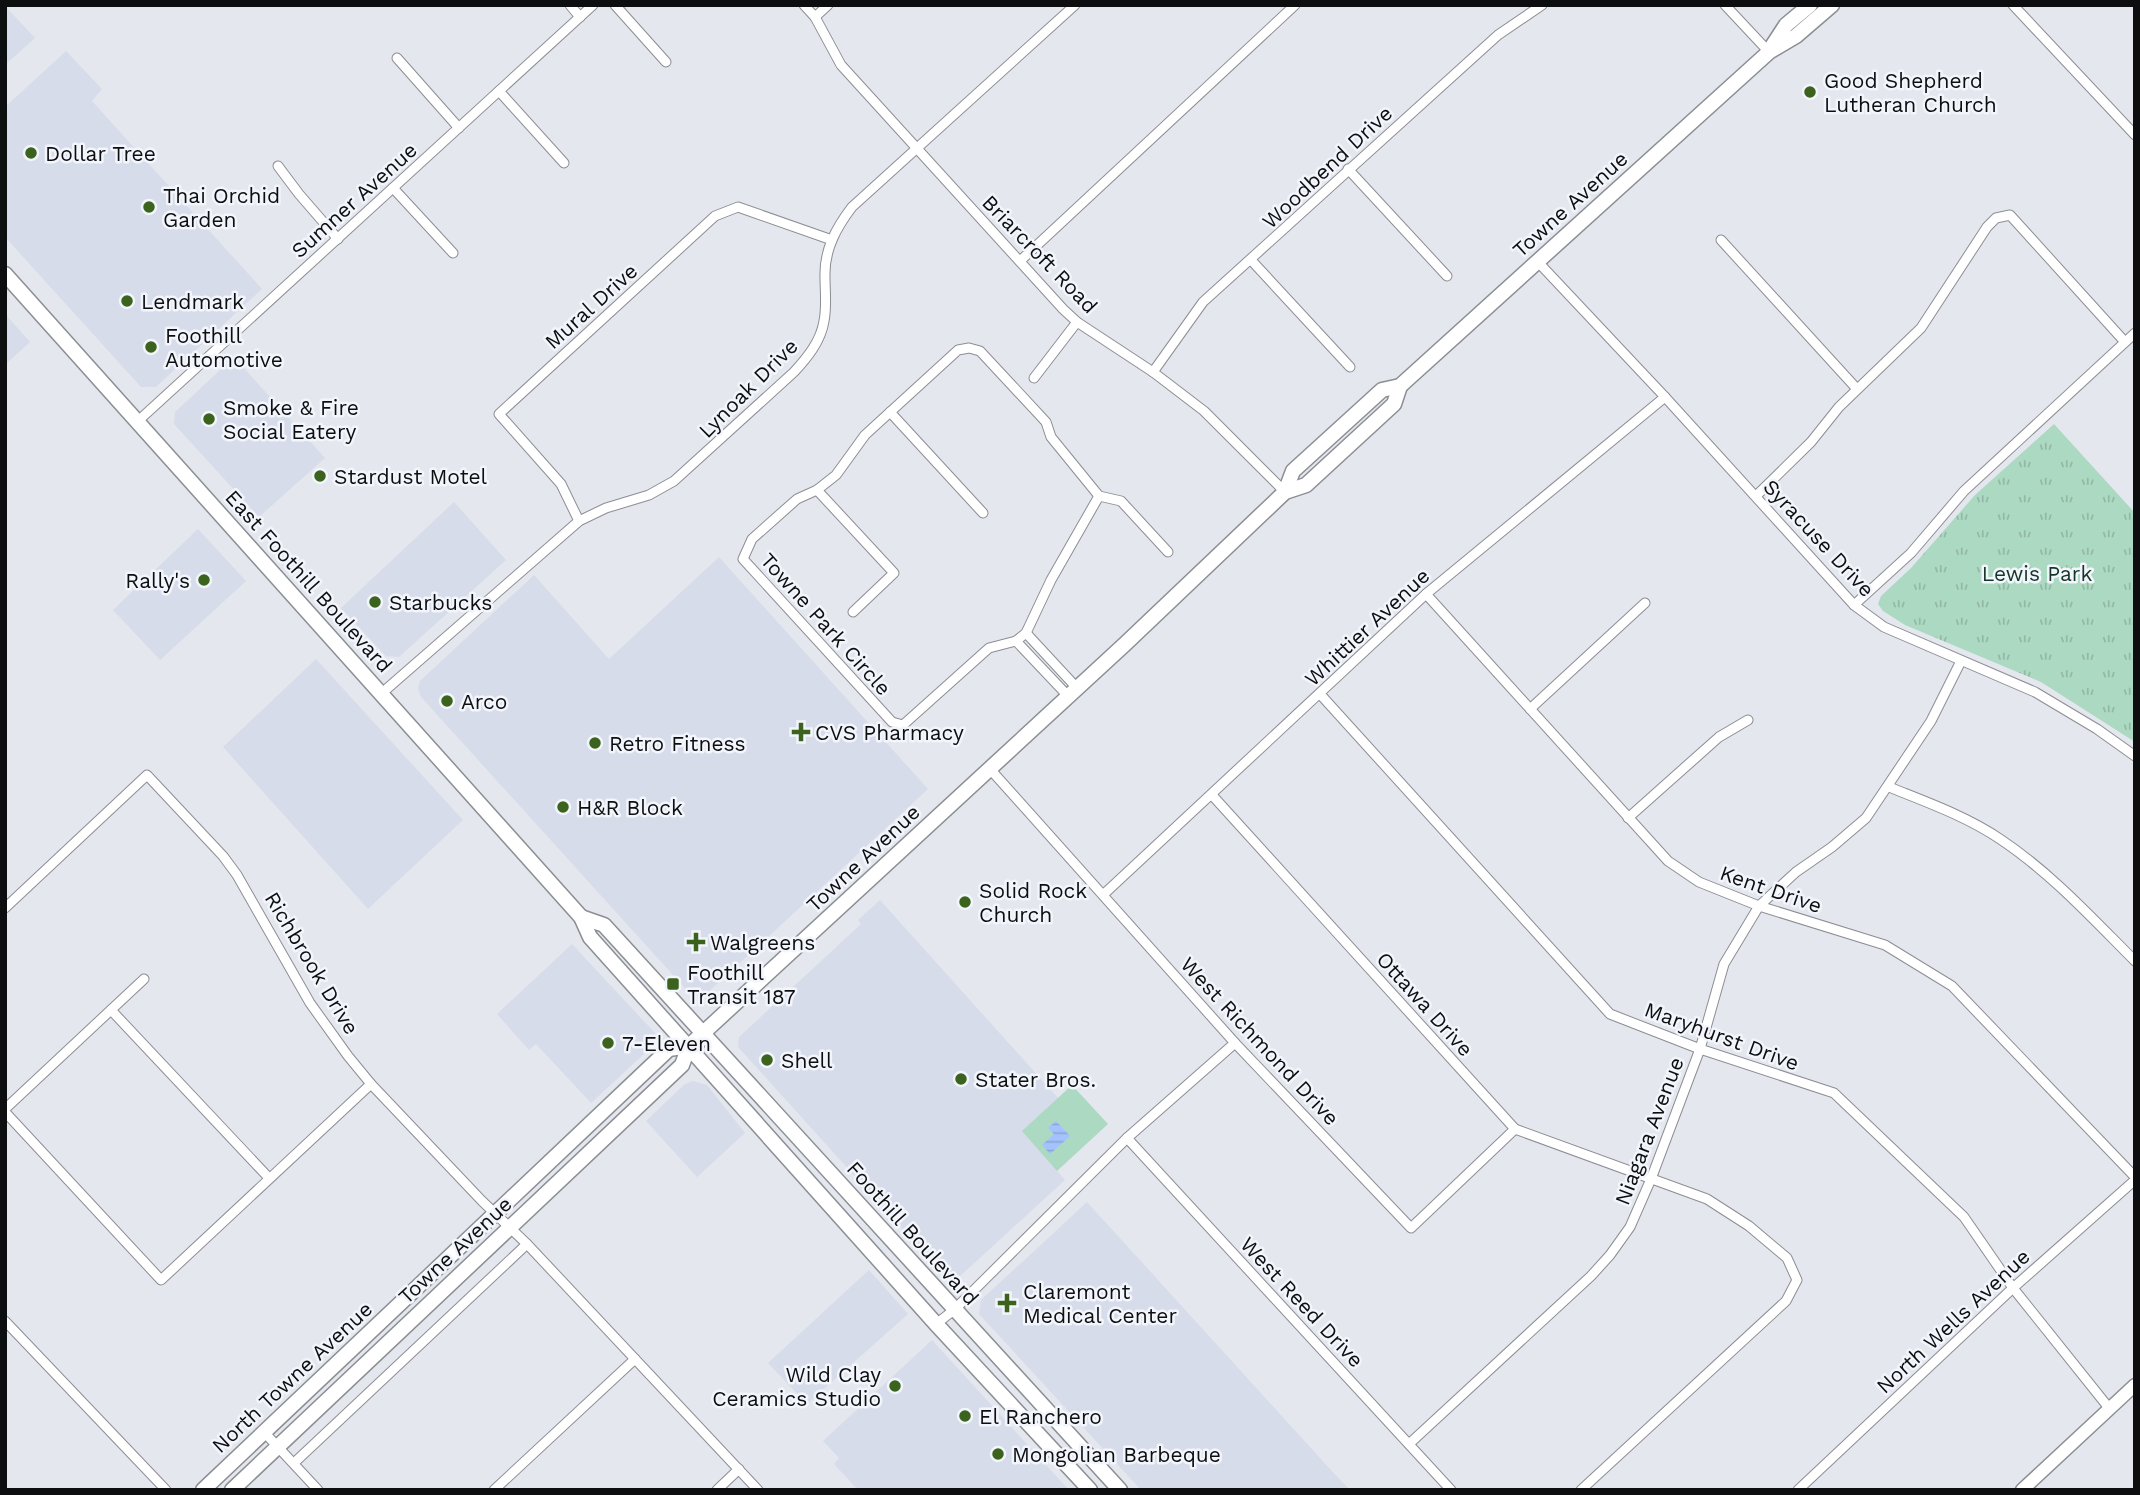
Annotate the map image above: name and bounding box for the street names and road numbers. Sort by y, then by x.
street label: Woodbend Drive [1257,100,1397,234]
street label: Sumner Avenue [286,137,422,263]
street label: Towne Avenue [1507,146,1633,262]
street label: Briarcroft Road [977,190,1103,318]
street label: Mural Drive [540,258,642,354]
street label: Lynoak Drive [693,333,803,443]
street label: Syracuse Drive [1758,474,1880,602]
street label: East Foothill Boulevard [220,485,398,677]
street label: Towne Park Circle [756,548,896,700]
street label: Whittier Avenue [1299,563,1435,691]
street label: Towne Avenue [801,799,925,917]
street label: Kent Drive [1717,860,1825,918]
street label: Richbrook Drive [260,887,364,1039]
street label: Ottawa Drive [1372,947,1478,1061]
street label: West Richmond Drive [1176,952,1344,1130]
street label: Maryhurst Drive [1641,996,1803,1076]
street label: Niagara Avenue [1609,1054,1689,1208]
street label: Foothill Boulevard [842,1156,984,1310]
street label: Towne Avenue [393,1191,517,1309]
street label: West Reed Drive [1235,1232,1369,1372]
street label: North Wells Avenue [1871,1244,2035,1398]
street label: North Towne Avenue [207,1296,377,1458]

